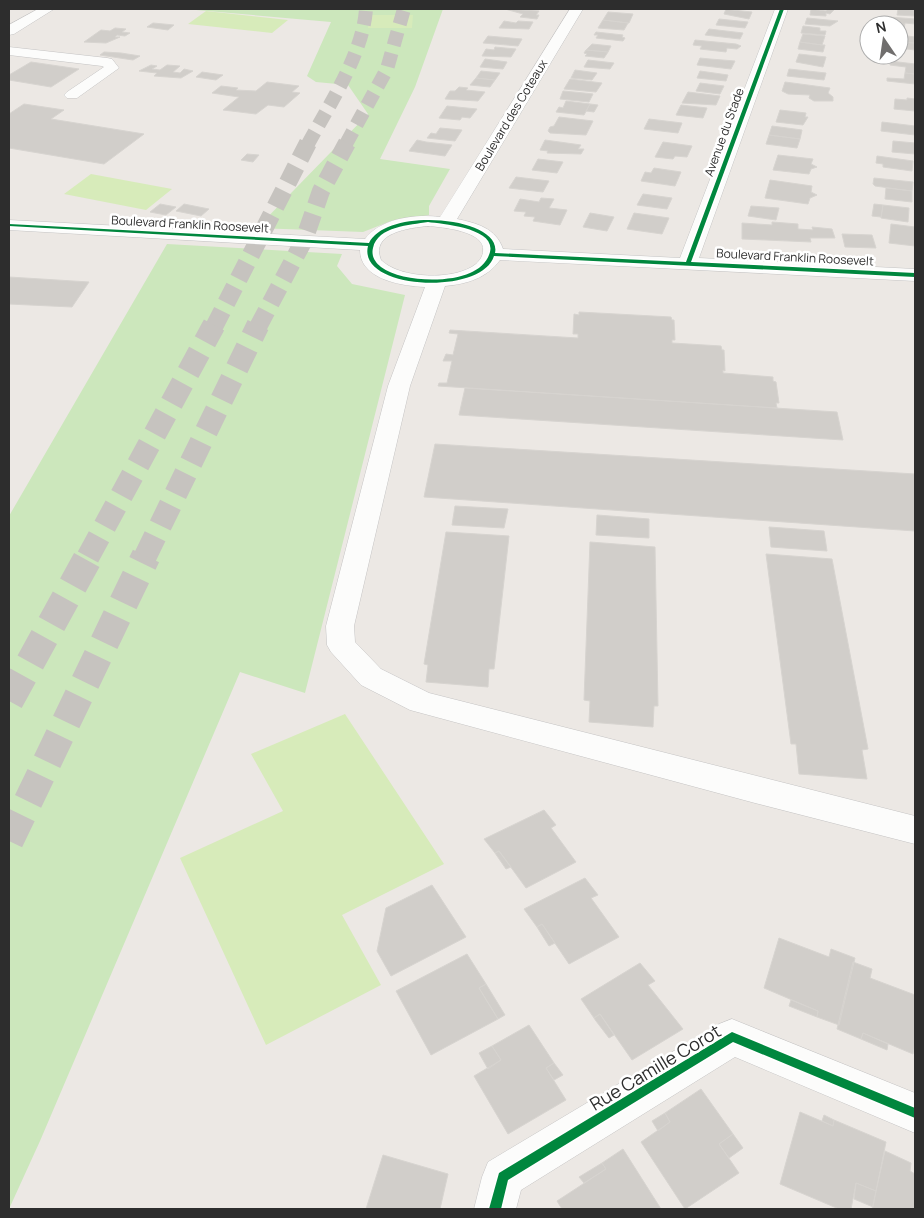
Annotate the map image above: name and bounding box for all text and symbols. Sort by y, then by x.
north arrow [859,15,909,65]
text: N [874,16,888,37]
street label: Boulevard des Coteaux [471,55,551,174]
street label: Avenue du Stade [700,85,748,179]
street label: Boulevard Franklin Roosevelt [111,211,269,237]
street label: Boulevard Franklin Roosevelt [716,244,874,270]
street label: Rue Camille Corot [585,1018,725,1116]

